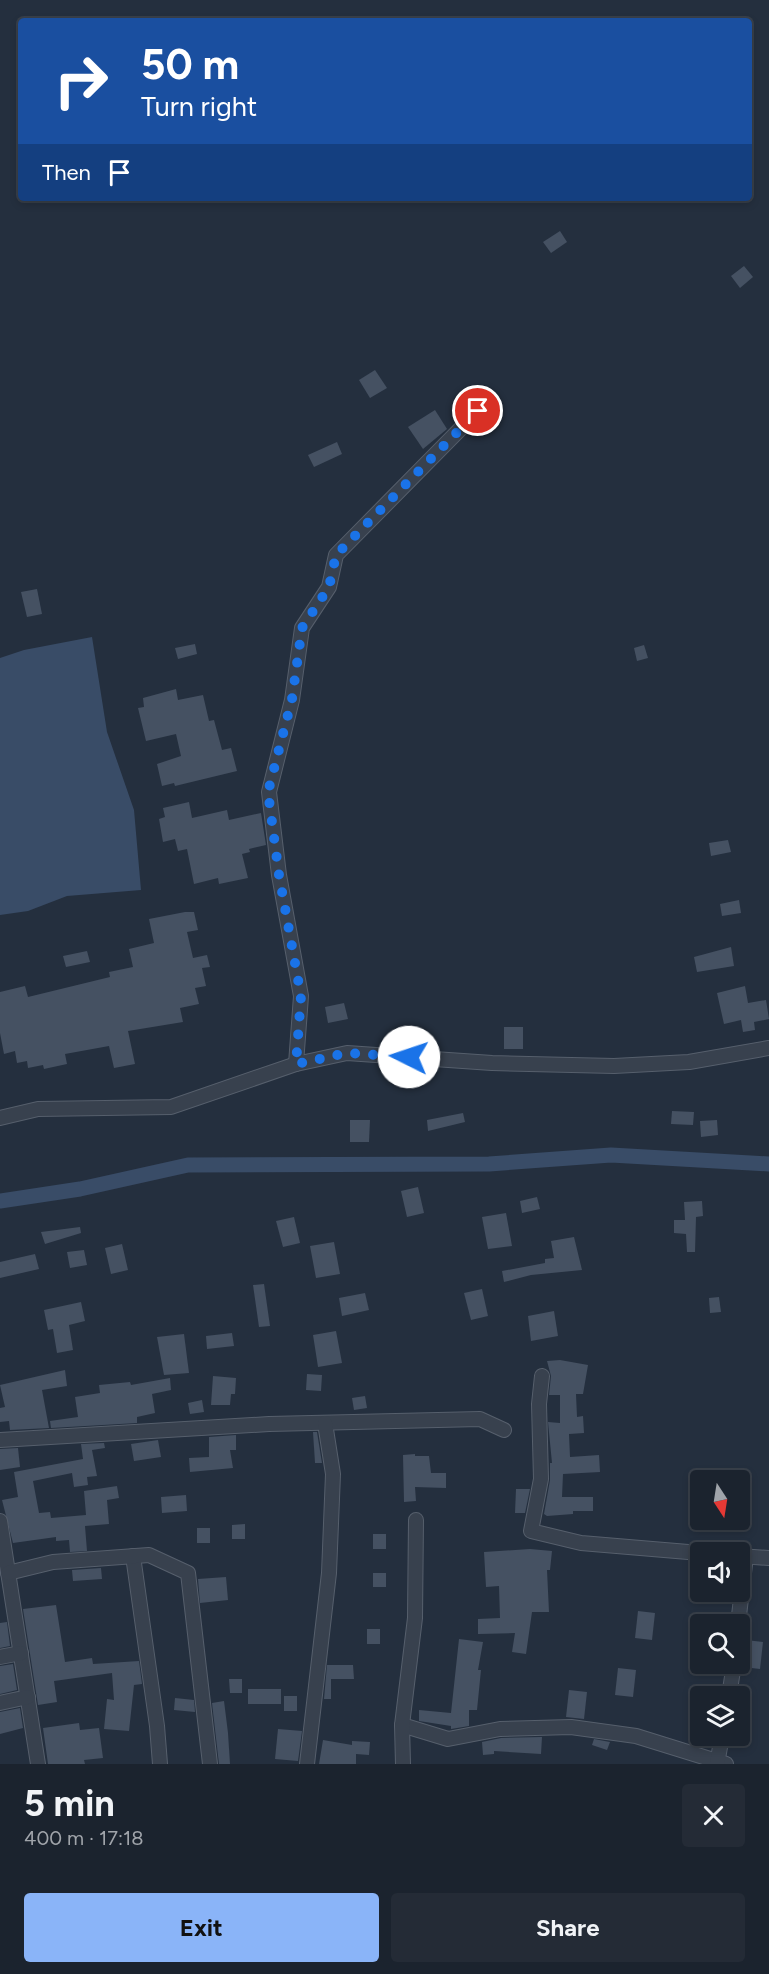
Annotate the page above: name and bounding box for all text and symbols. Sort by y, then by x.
text: 50 m [141,39,239,90]
icon: right [42,42,120,120]
text: Turn right [141,90,257,123]
icon: arrive [103,156,136,189]
text: Then [42,159,91,186]
pin [452,385,503,436]
icon: arrive [461,394,494,427]
position arrow [377,1025,441,1089]
north arrow [690,1470,750,1530]
map controls [690,1470,750,1746]
button: sound [690,1542,750,1602]
button: search [690,1614,750,1674]
button: layers [690,1686,750,1746]
text: 5 min [24,1782,115,1825]
button: close [682,1784,745,1847]
text: 400 m · 17:18 [24,1826,144,1850]
button: Exit [24,1893,379,1962]
button: Share [391,1893,745,1962]

